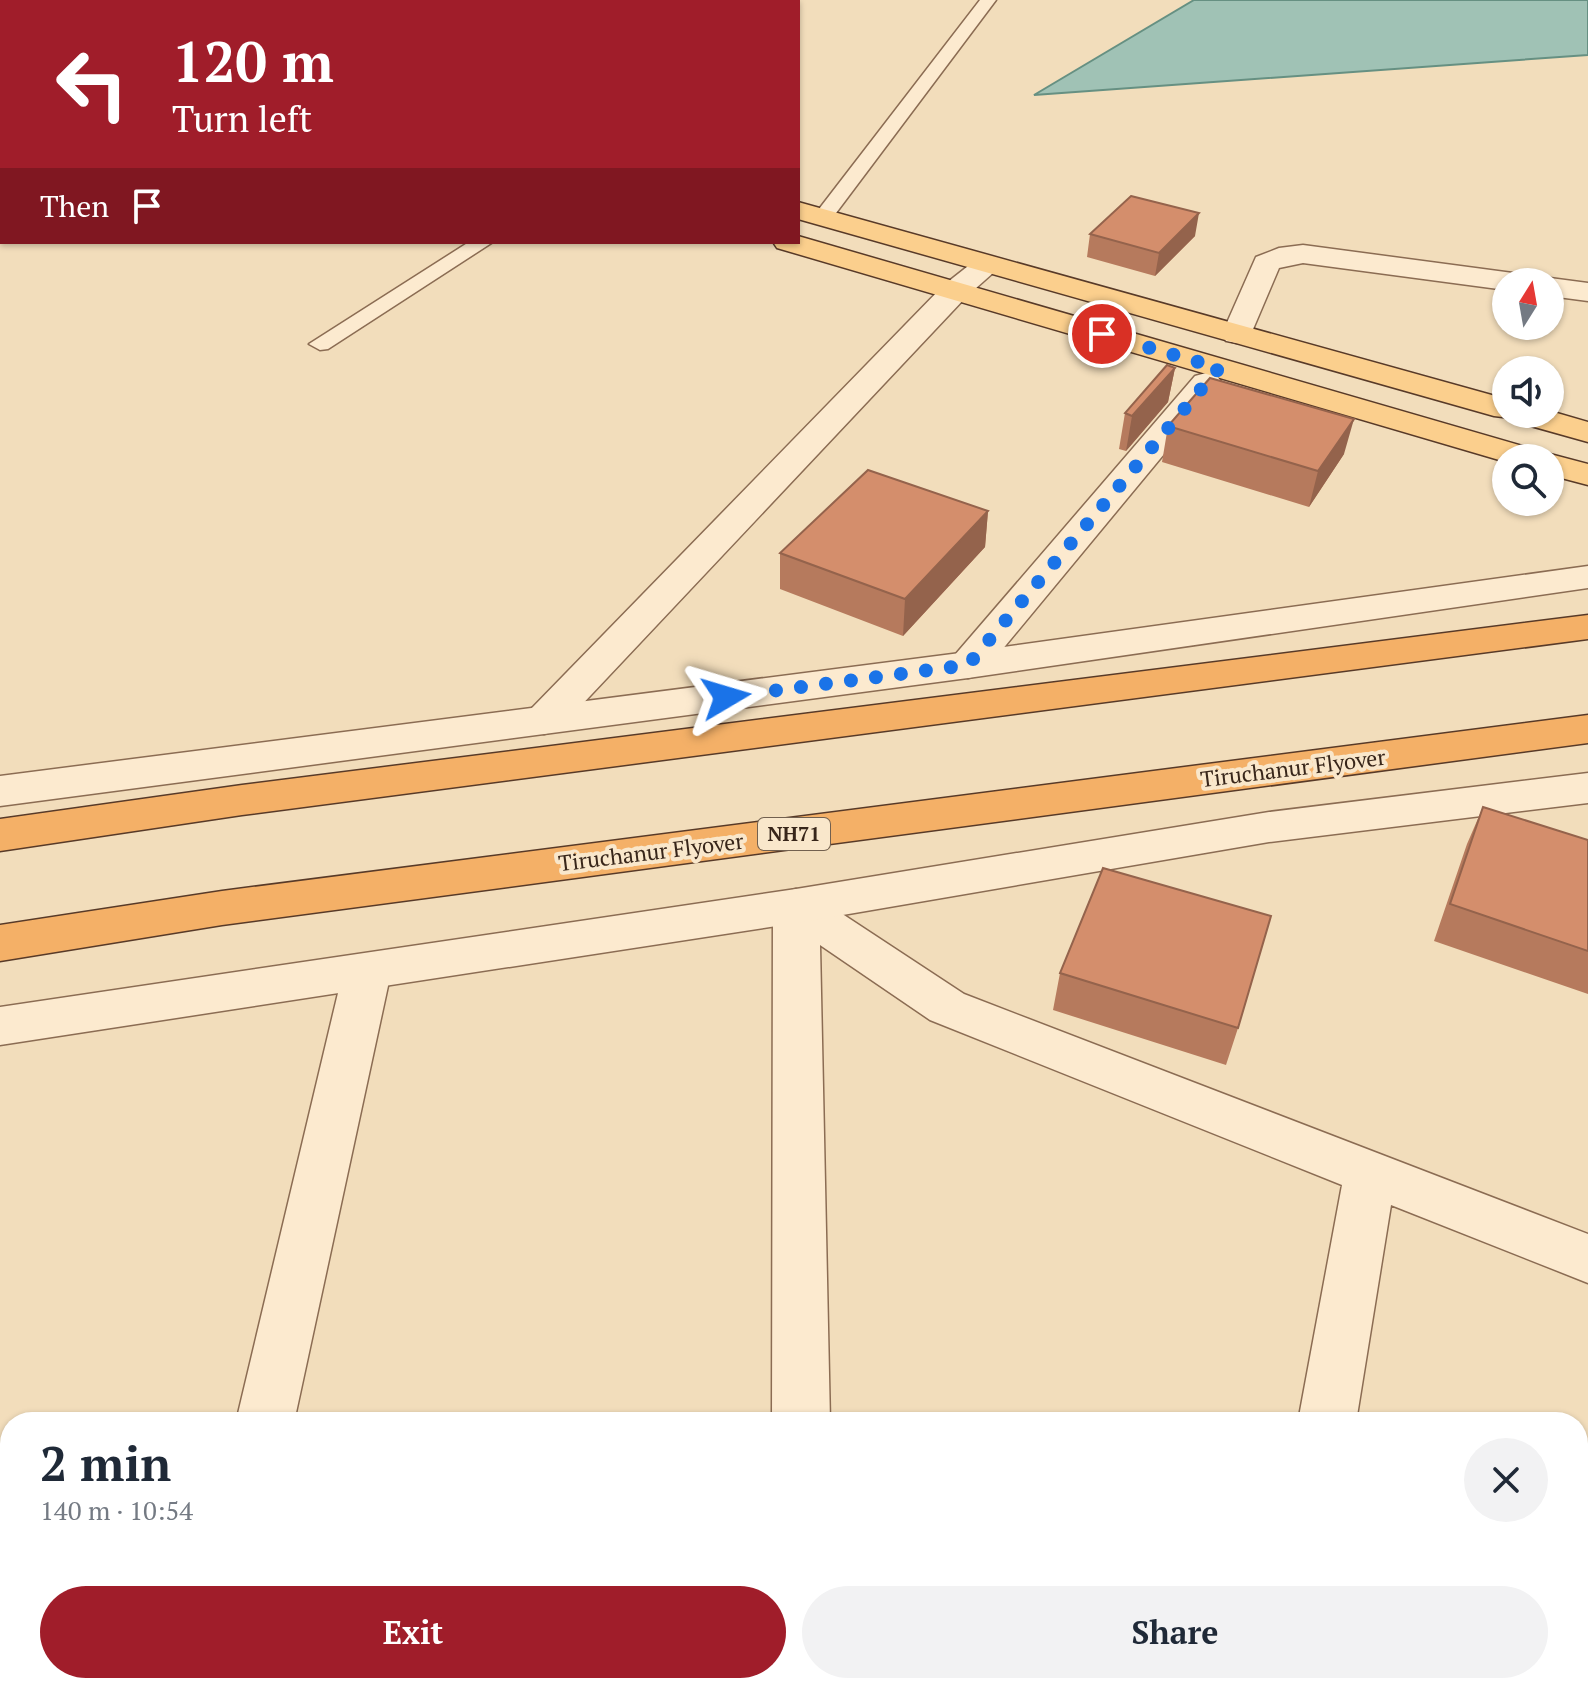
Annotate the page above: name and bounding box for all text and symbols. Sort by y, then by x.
text: 120 m [172,24,334,98]
icon: left [40,32,144,136]
text: Turn left [172,95,312,142]
icon: arrive [125,184,169,228]
text: Then [40,186,109,226]
north arrow [1492,268,1564,340]
map controls [1492,268,1564,516]
pin [1068,300,1136,368]
icon: arrive [1080,312,1124,356]
button: sound [1492,356,1564,428]
button: search [1492,444,1564,516]
position arrow [684,655,768,739]
street label: Tiruchanur Flyover [1199,742,1388,793]
road number: NH71 [758,818,830,850]
street label: Tiruchanur Flyover [557,826,746,877]
text: 2 min [40,1431,171,1495]
button: close [1464,1438,1548,1522]
text: 140 m · 10:54 [40,1493,193,1527]
button: Exit [40,1586,786,1678]
button: Share [802,1586,1548,1678]

